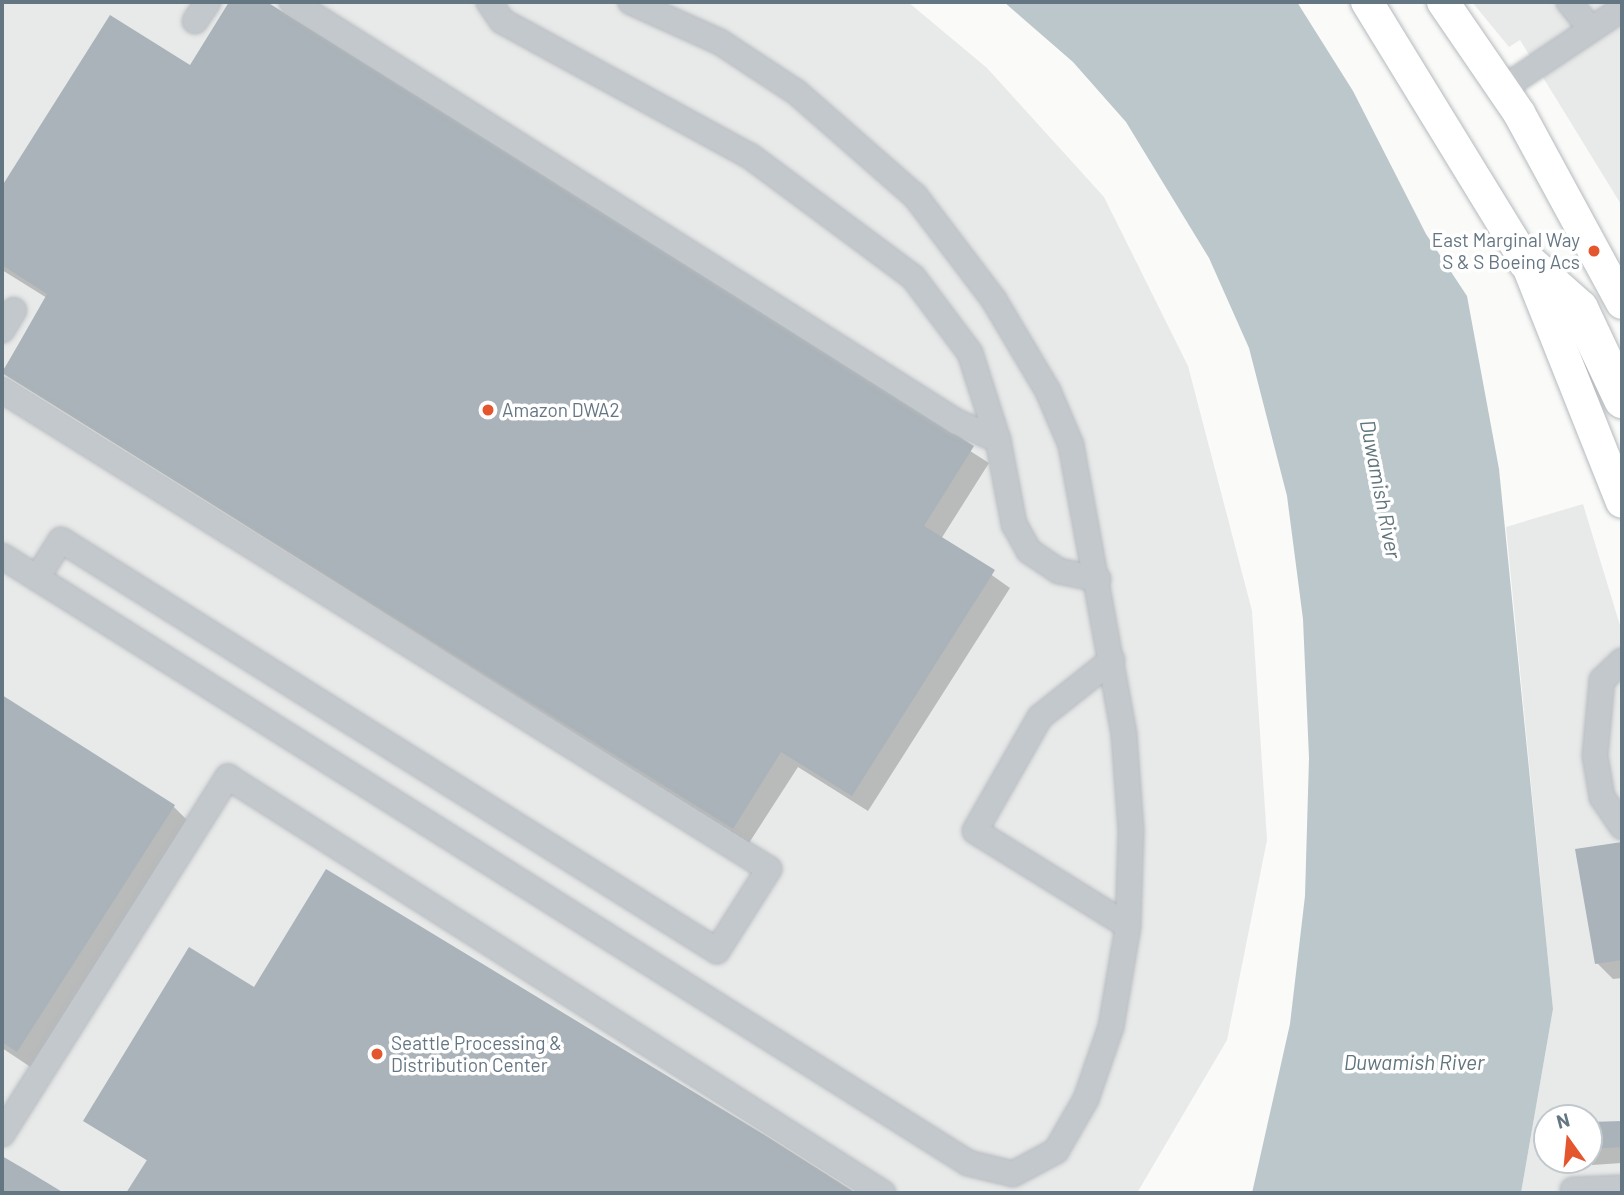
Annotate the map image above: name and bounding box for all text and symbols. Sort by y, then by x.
place label: East Marginal Way S & S Boeing Acs [1432,229,1580,273]
marker: East Marginal Way S & S Boeing Acs [1586,243,1602,259]
place label: Amazon DWA2 [502,399,620,421]
marker: Amazon DWA2 [480,402,496,418]
water label: Duwamish River [1355,418,1407,560]
place label: Seattle Processing & Distribution Center [391,1032,562,1076]
marker: Seattle Processing & Distribution Center [369,1046,385,1062]
water label: Duwamish River [1344,1049,1484,1075]
north arrow [1533,1104,1603,1174]
text: N [1554,1107,1572,1133]

